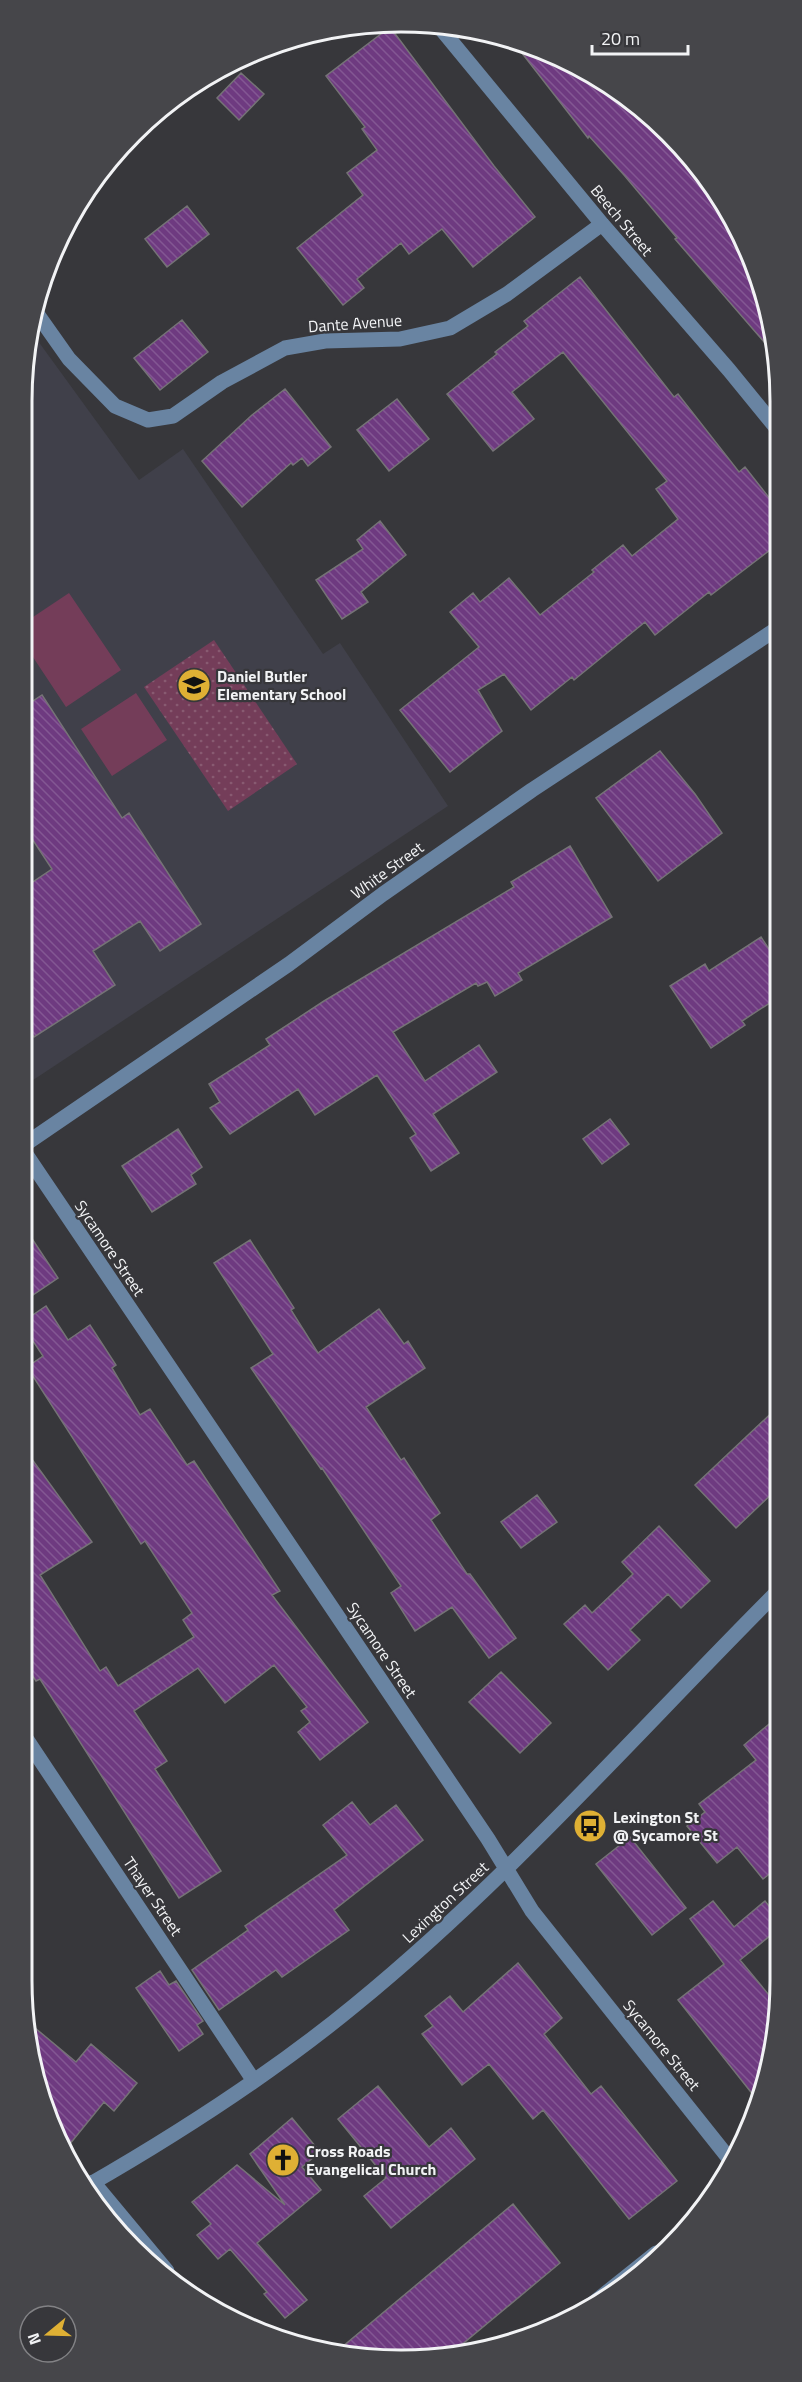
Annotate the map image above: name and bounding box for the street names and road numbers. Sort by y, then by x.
street label: Beech Street [585,179,659,261]
street label: Dante Avenue [307,308,403,338]
street label: White Street [346,835,429,905]
street label: Sycamore Street [69,1195,151,1301]
street label: Sycamore Street [341,1597,423,1703]
street label: Thayer Street [118,1852,189,1941]
street label: Lexington Street [396,1855,494,1948]
street label: Sycamore Street [618,1994,707,2096]

